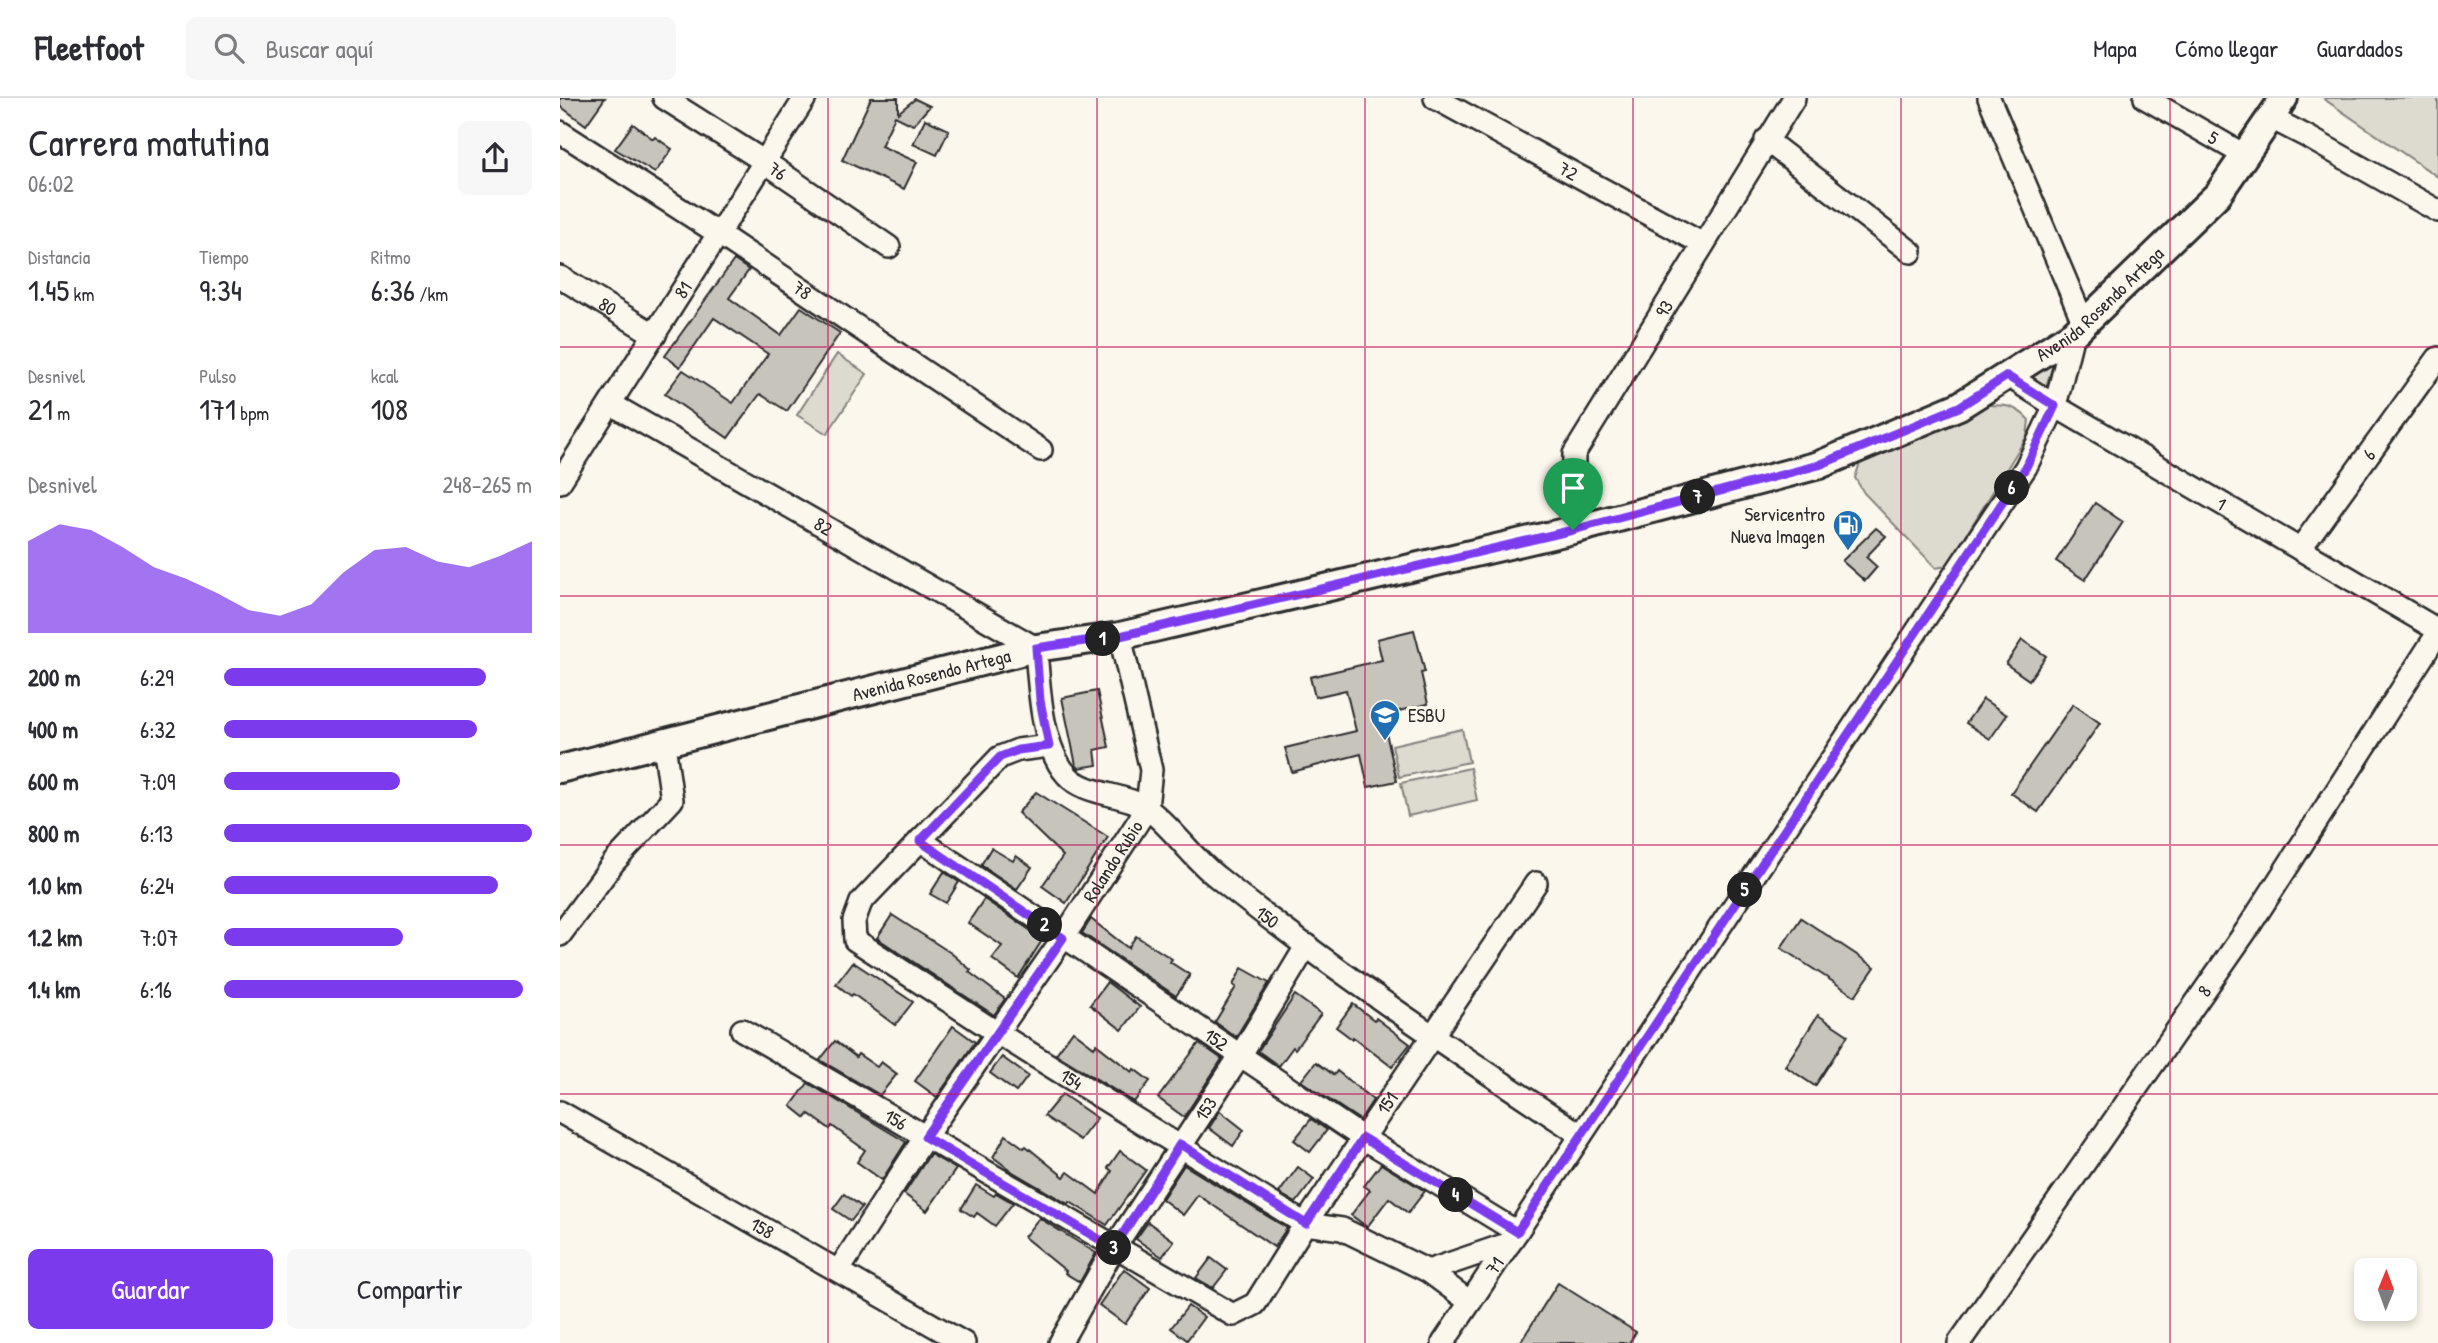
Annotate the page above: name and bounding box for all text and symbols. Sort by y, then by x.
search box [186,17,676,80]
text: Fleetfoot [35,26,144,70]
icon: search [210,29,248,67]
text: Buscar aquí [266,31,374,66]
text: Mapa [2093,32,2137,64]
text: Cómo llegar [2175,32,2278,64]
text: Guardados [2316,32,2403,64]
text: Carrera matutina [28,116,269,168]
button: share [458,121,532,195]
street label: 5 [2204,124,2223,151]
street label: 76 [763,155,792,186]
street label: 72 [1554,155,1583,187]
text: 06:02 [28,168,74,199]
street label: Avenida Rosendo Artega [2031,240,2169,367]
text: Distancia [28,244,90,270]
text: Tiempo [199,244,249,270]
text: Ritmo [371,244,411,270]
text: 1.45 [28,270,69,310]
text: 9:34 [199,270,242,310]
text: 6:36 [371,270,415,310]
street label: 78 [788,274,817,305]
street label: 81 [668,276,698,303]
text: km [69,281,94,307]
text: /km [415,281,448,307]
street label: 80 [594,291,622,322]
street label: 93 [1649,295,1679,322]
text: Desnivel [28,363,85,389]
text: Pulso [199,363,236,389]
text: kcal [371,363,398,389]
text: 21 [28,389,53,429]
text: 171 [199,389,236,429]
text: 108 [371,389,408,429]
text: m [53,400,70,426]
text: bpm [236,400,269,426]
street label: 6 [2356,443,2381,465]
pin [1543,458,1603,530]
text: Desnivel [28,469,97,500]
text: 248–265 m [442,469,532,500]
icon: arrive [1554,469,1592,507]
pin: 6 [1994,470,2030,506]
text: 6 [2008,474,2015,500]
pin: 7 [1680,480,1716,514]
text: 7 [1693,483,1702,509]
street label: 1 [2212,490,2231,516]
place label: Servicentro Nueva Imagen [1731,501,1825,549]
fuel station icon: Servicentro Nueva Imagen [1831,508,1865,552]
street label: 82 [810,510,837,542]
pin: 1 [1086,622,1120,656]
text: 1 [1099,625,1106,651]
street label: Avenida Rosendo Artega [849,642,1014,707]
text: 200 m [28,662,80,693]
text: 6:29 [140,662,174,693]
school or university icon: ESBU [1368,698,1402,742]
place label: ESBU [1408,702,1445,728]
text: 400 m [28,714,78,745]
text: 6:32 [140,714,176,745]
text: 600 m [28,766,79,797]
text: 7:09 [140,766,175,797]
street label: Rolando Rubio [1077,815,1149,907]
text: 800 m [28,818,80,849]
text: 6:13 [140,818,173,849]
text: 1.0 km [28,870,82,901]
text: 6:24 [140,870,174,901]
pin: 5 [1728,872,1762,908]
text: 5 [1740,876,1749,902]
street label: 150 [1250,899,1285,934]
pin: 2 [1028,908,1063,942]
text: 2 [1040,911,1049,937]
text: 1.2 km [28,922,83,953]
text: 7:07 [140,922,178,953]
text: 1.4 km [28,974,80,1005]
text: 6:16 [140,974,172,1005]
street label: 8 [2191,980,2217,1002]
street label: 152 [1199,1022,1233,1057]
street label: 154 [1055,1062,1088,1096]
street label: 151 [1370,1086,1404,1119]
street label: 153 [1188,1092,1223,1126]
street label: 156 [880,1102,912,1136]
pin: 4 [1438,1178,1474,1212]
text: 4 [1452,1181,1459,1207]
street label: 158 [746,1211,779,1245]
pin: 3 [1096,1230,1132,1266]
text: 3 [1109,1234,1118,1260]
button: Guardar [28,1249,273,1329]
button: Compartir [287,1249,532,1329]
street label: 71 [1479,1252,1510,1280]
north arrow [2354,1258,2417,1321]
map controls [2354,1258,2417,1321]

